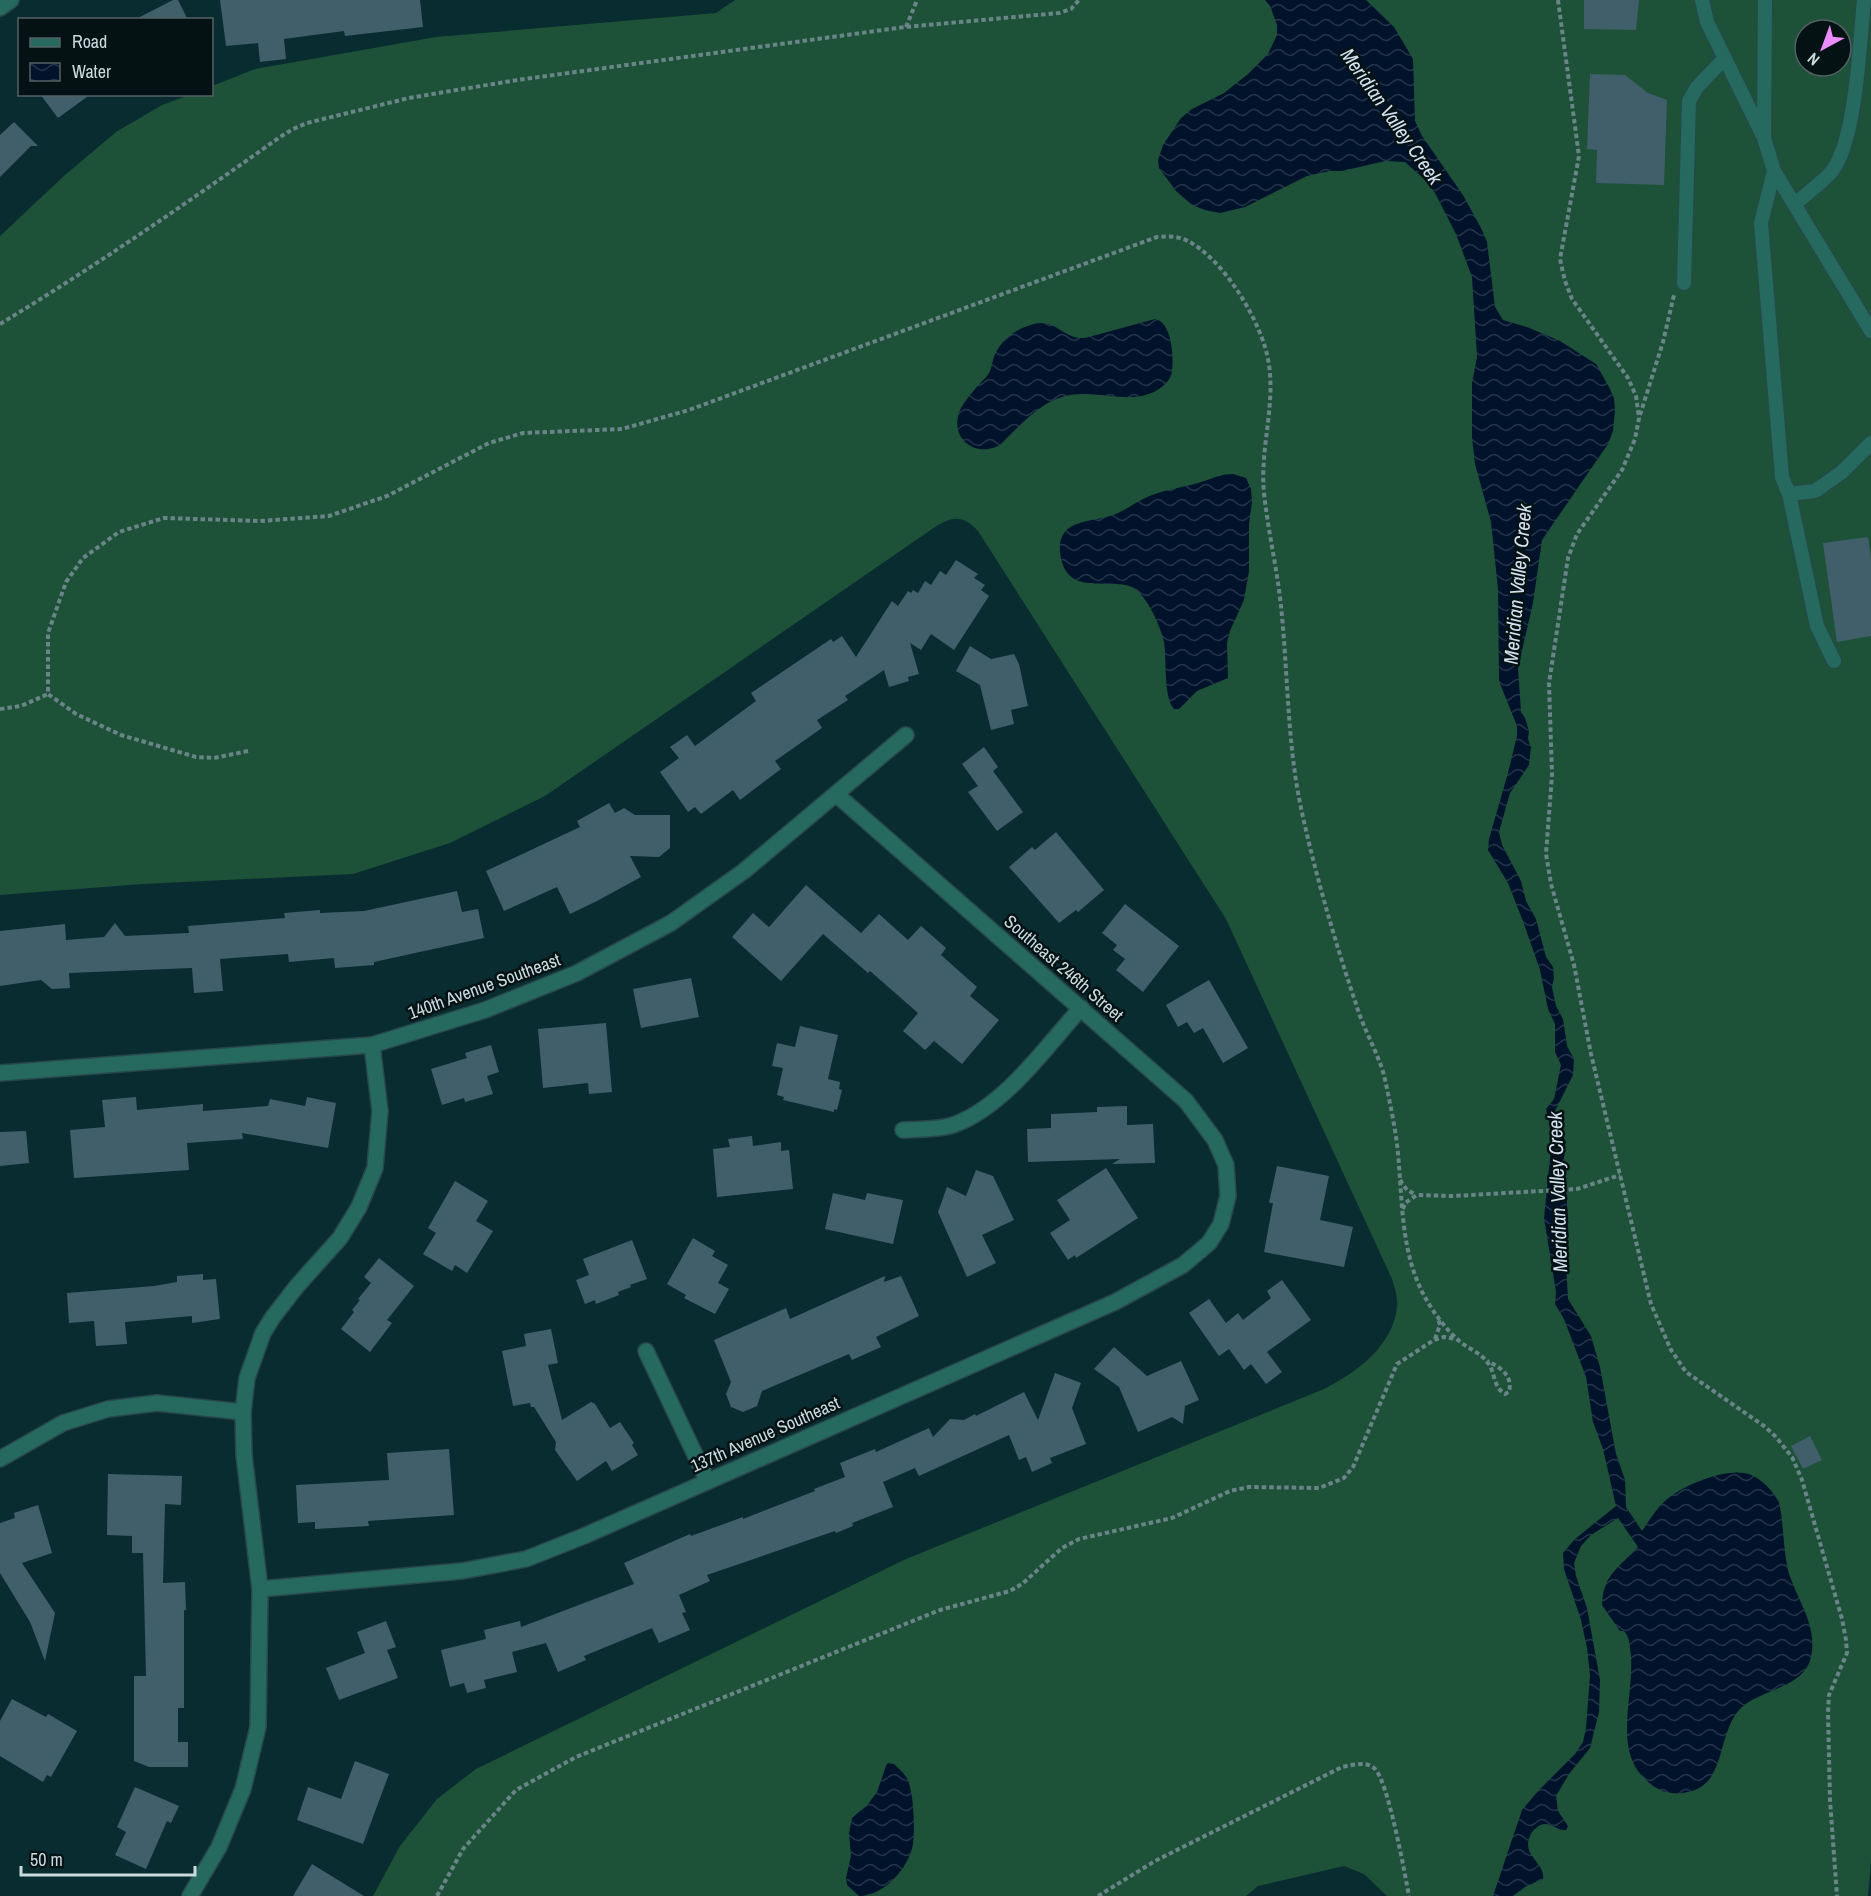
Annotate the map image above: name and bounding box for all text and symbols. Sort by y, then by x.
legend [18,18,213,96]
north arrow [1793,18,1853,78]
text: Road [72,29,107,54]
water label: Meridian Valley Creek [1335,42,1450,190]
text: N [1802,48,1824,71]
text: Water [72,59,111,84]
water label: Meridian Valley Creek [1497,502,1538,665]
street label: Southeast 246th Street [999,909,1129,1027]
street label: 140th Avenue Southeast [404,947,564,1025]
water label: Meridian Valley Creek [1541,1110,1573,1273]
street label: 137th Avenue Southeast [687,1390,843,1478]
scale bar [21,1839,195,1877]
text: 50 m [30,1847,63,1872]

